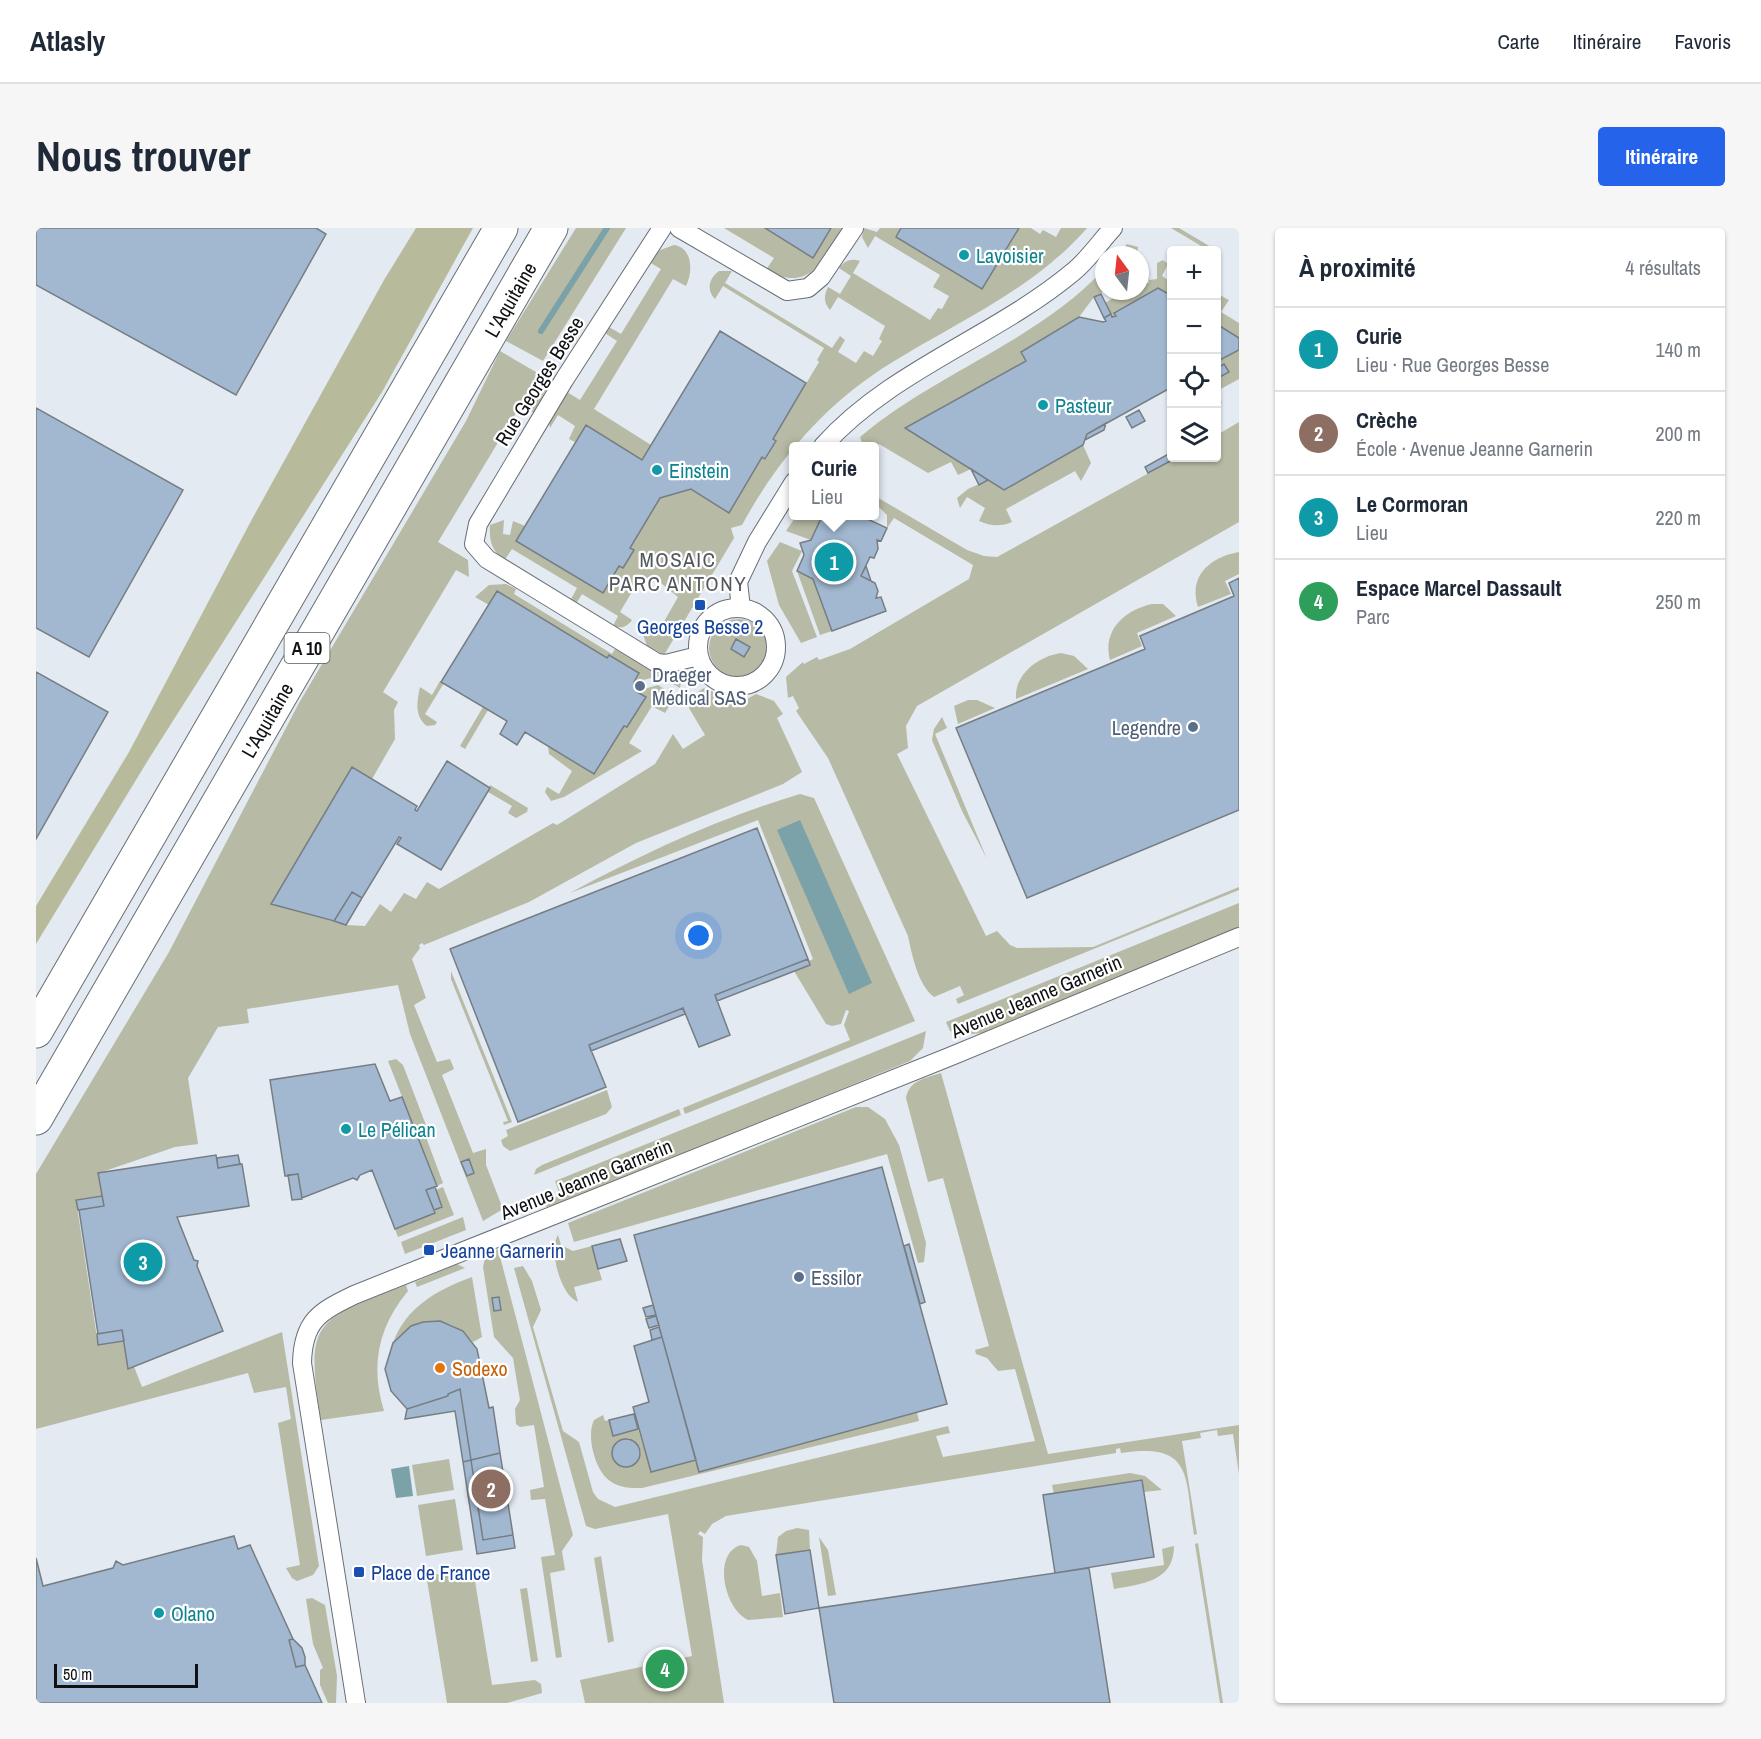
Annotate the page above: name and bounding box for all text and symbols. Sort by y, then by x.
text: Atlasly [30,22,105,60]
text: Carte [1497,27,1540,56]
text: Itinéraire [1573,27,1641,56]
text: Favoris [1674,27,1731,56]
button: Itinéraire [1598,127,1725,186]
text: Nous trouver [36,128,250,184]
place label: Lavoisier [976,242,1044,269]
north arrow [1095,246,1149,300]
map controls [1167,246,1221,462]
button: + [1167,246,1221,300]
marker: Lavoisier [957,248,971,262]
text: À proximité [1299,250,1416,285]
text: 4 résultats [1625,254,1701,281]
street label: L'Aquitaine [477,257,542,342]
button: − [1167,300,1221,354]
street label: Rue Georges Besse [488,311,590,451]
text: Curie [1356,321,1402,351]
text: 1 [1314,336,1323,363]
text: 140 m [1655,336,1701,363]
text: Lieu · Rue Georges Besse [1356,351,1549,378]
button: locate [1167,354,1221,408]
place label: Pasteur [1055,392,1112,419]
marker: Pasteur [1036,398,1050,412]
text: Crèche [1356,405,1417,435]
button: layers [1167,408,1221,462]
text: 2 [1314,420,1323,447]
text: 200 m [1655,420,1701,447]
text: École · Avenue Jeanne Garnerin [1356,435,1593,462]
popup [789,442,879,520]
text: Curie [811,453,857,483]
place label: Einstein [669,457,729,484]
marker: Einstein [650,463,664,477]
text: Lieu [811,483,843,510]
text: Le Cormoran [1356,489,1468,519]
text: 3 [1314,504,1323,531]
text: 220 m [1655,504,1701,531]
text: Lieu [1356,519,1388,546]
pin: 1 [814,540,854,584]
district label: MOSAIC PARC ANTONY [609,545,747,598]
text: Espace Marcel Dassault [1356,573,1562,603]
text: 4 [1314,588,1323,615]
text: 250 m [1655,588,1701,615]
marker: Georges Besse 2 [693,598,707,612]
text: Parc [1356,603,1390,630]
place label: Georges Besse 2 [637,613,763,640]
road number: A 10 [284,633,330,663]
place label: Draeger Médical SAS [652,661,747,711]
street label: L'Aquitaine [234,677,299,762]
marker: Draeger Médical SAS [633,679,647,693]
place label: Legendre [1112,714,1181,741]
marker: Legendre [1186,720,1200,734]
your location [684,921,713,950]
street label: Avenue Jeanne Garnerin [946,948,1125,1045]
place label: Le Pélican [358,1116,436,1143]
marker: Le Pélican [339,1122,353,1136]
street label: Avenue Jeanne Garnerin [495,1132,676,1226]
place label: Jeanne Garnerin [441,1237,564,1264]
pin: 3 [124,1240,162,1284]
marker: Jeanne Garnerin [422,1243,436,1257]
place label: Essilor [811,1264,862,1291]
marker: Essilor [792,1270,806,1284]
place label: Sodexo [452,1355,508,1382]
marker: Sodexo [433,1361,447,1375]
pin: 2 [472,1466,510,1512]
place label: Place de France [371,1559,490,1586]
marker: Place de France [352,1565,366,1579]
place label: Olano [171,1600,215,1627]
marker: Olano [152,1606,166,1620]
pin: 4 [646,1646,684,1692]
scale bar [54,1661,198,1688]
text: 50 m [63,1663,92,1685]

